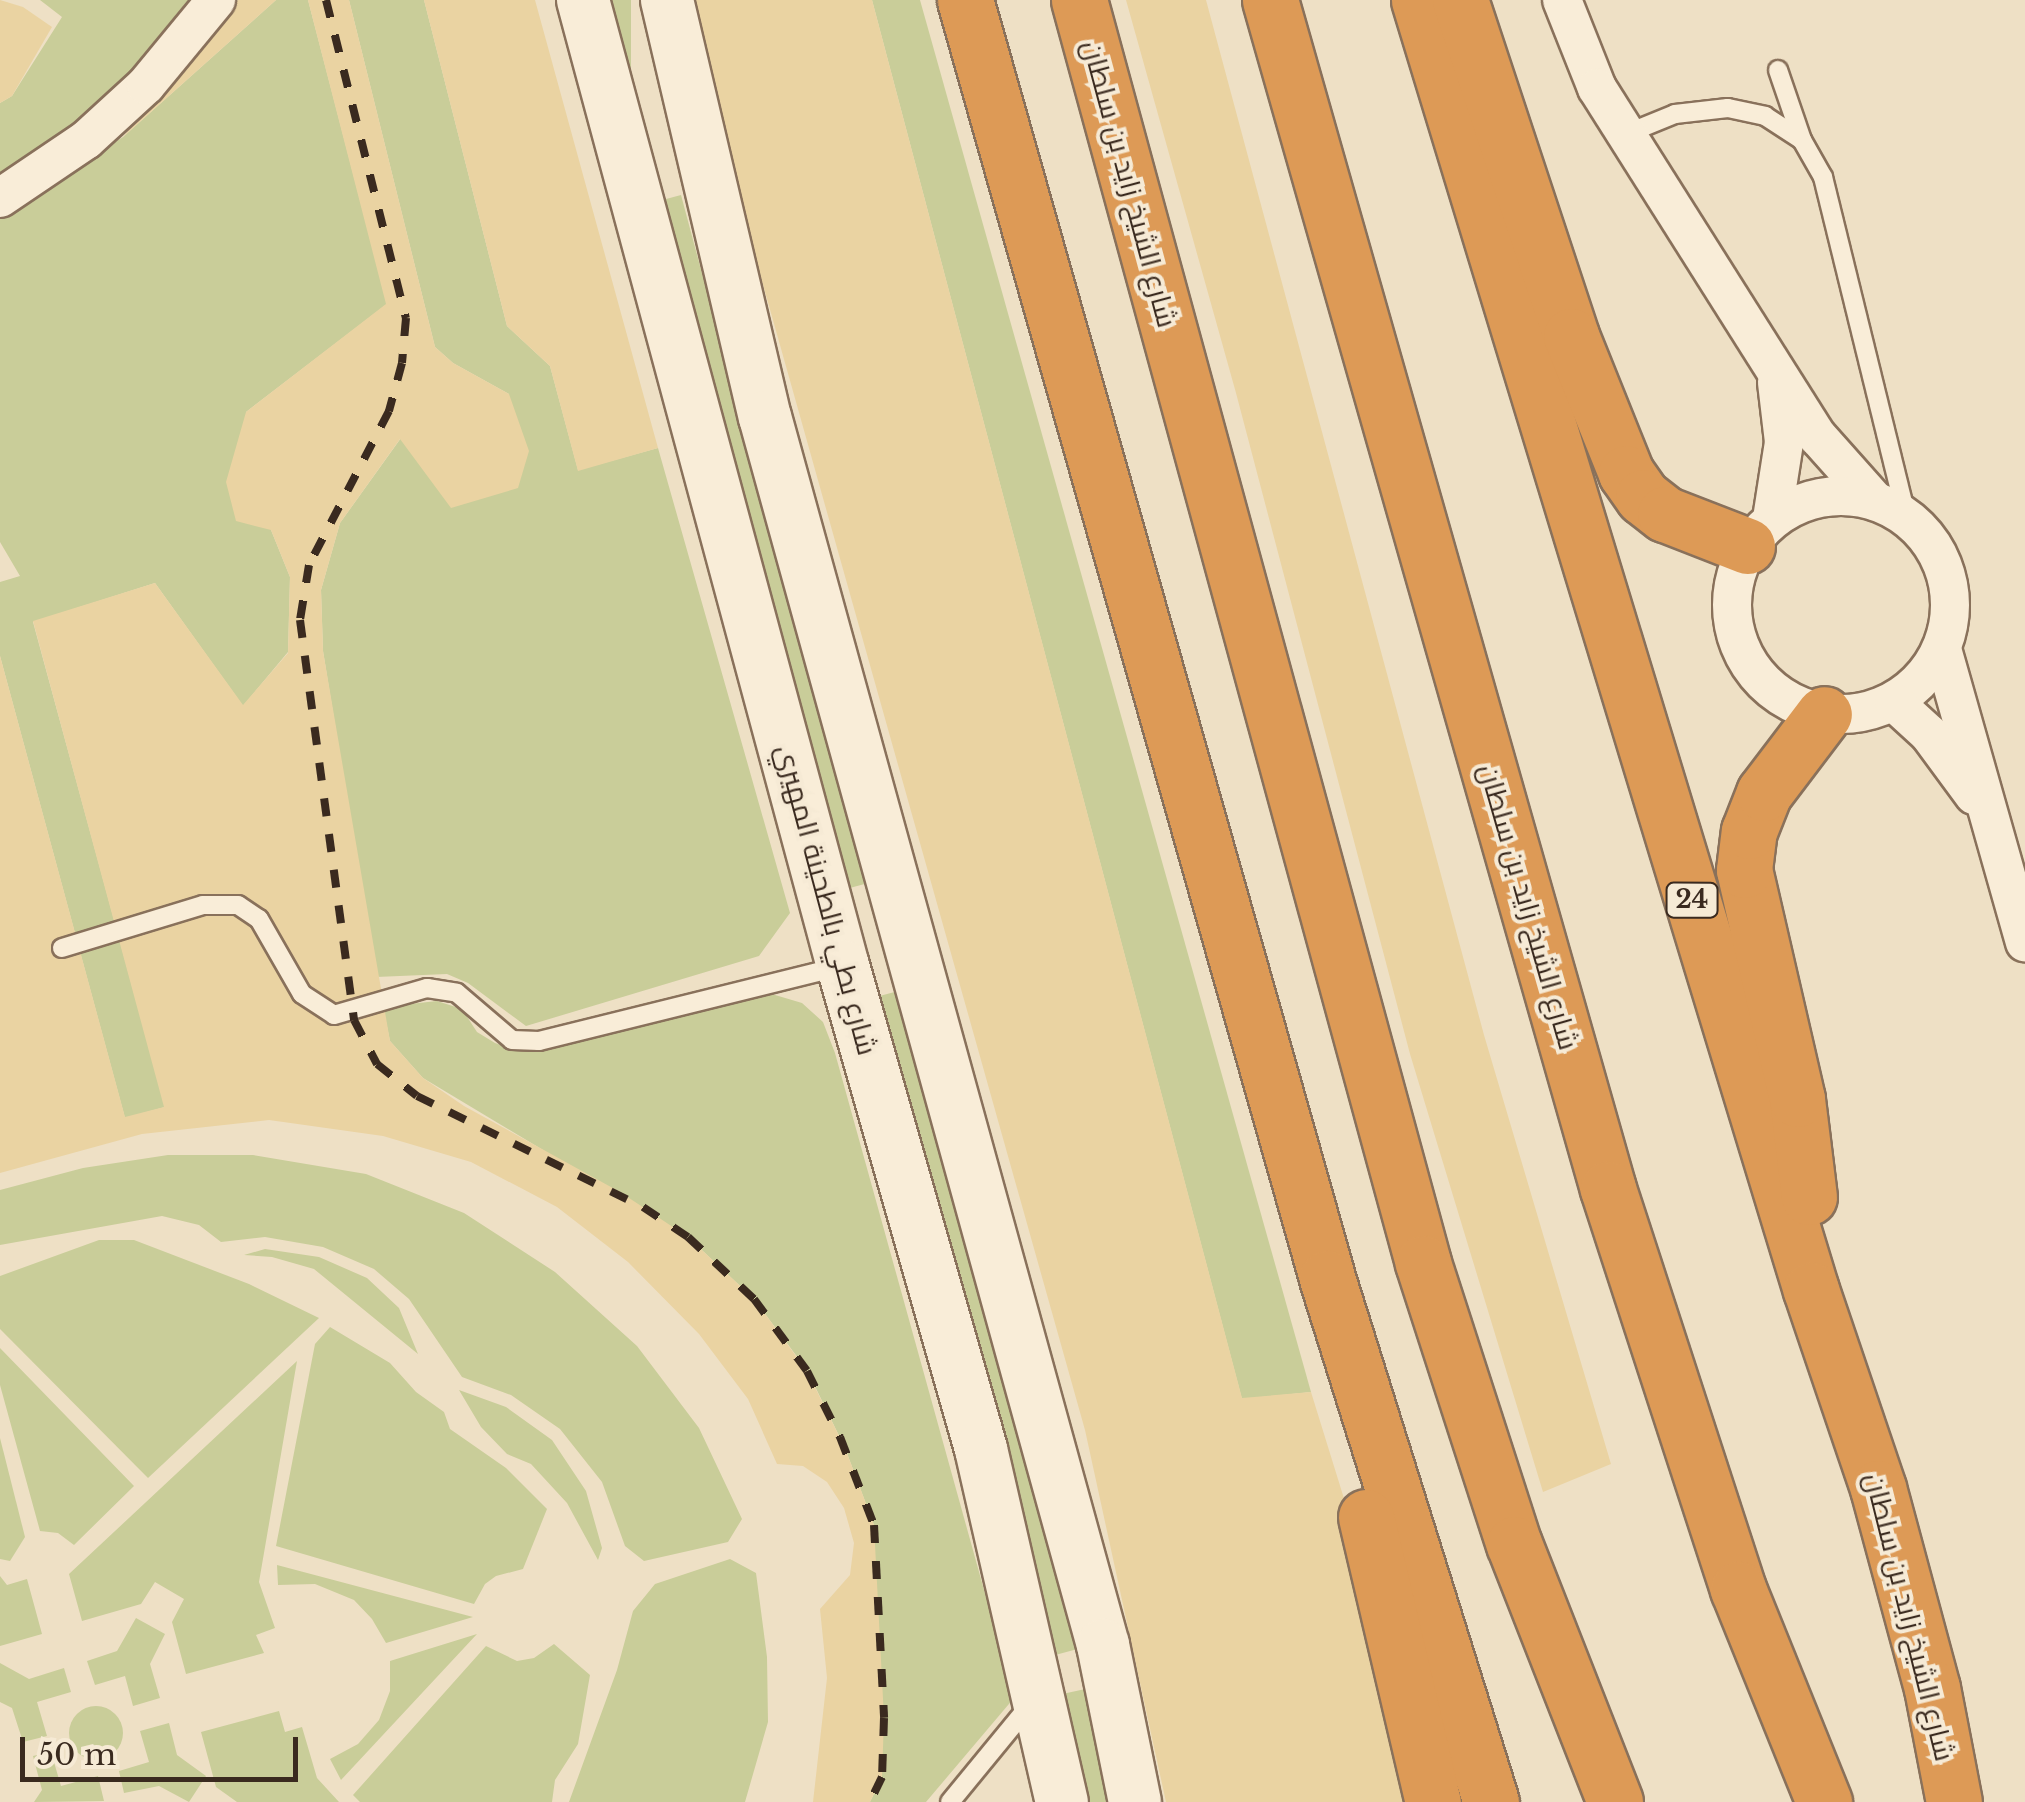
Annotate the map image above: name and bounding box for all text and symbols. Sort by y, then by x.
street label: شارع الشيخ زايد بن سلطان [1075,37,1183,331]
street label: شارع بطي بالطحينة المهيري [768,741,884,1059]
street label: شارع الشيخ زايد بن سلطان [1471,760,1585,1054]
road number: 24 [1664,880,1720,920]
street label: شارع الشيخ زايد بن سلطان [1857,1470,1961,1764]
scale bar [25,1717,302,1779]
text: 50 m [37,1736,116,1773]

